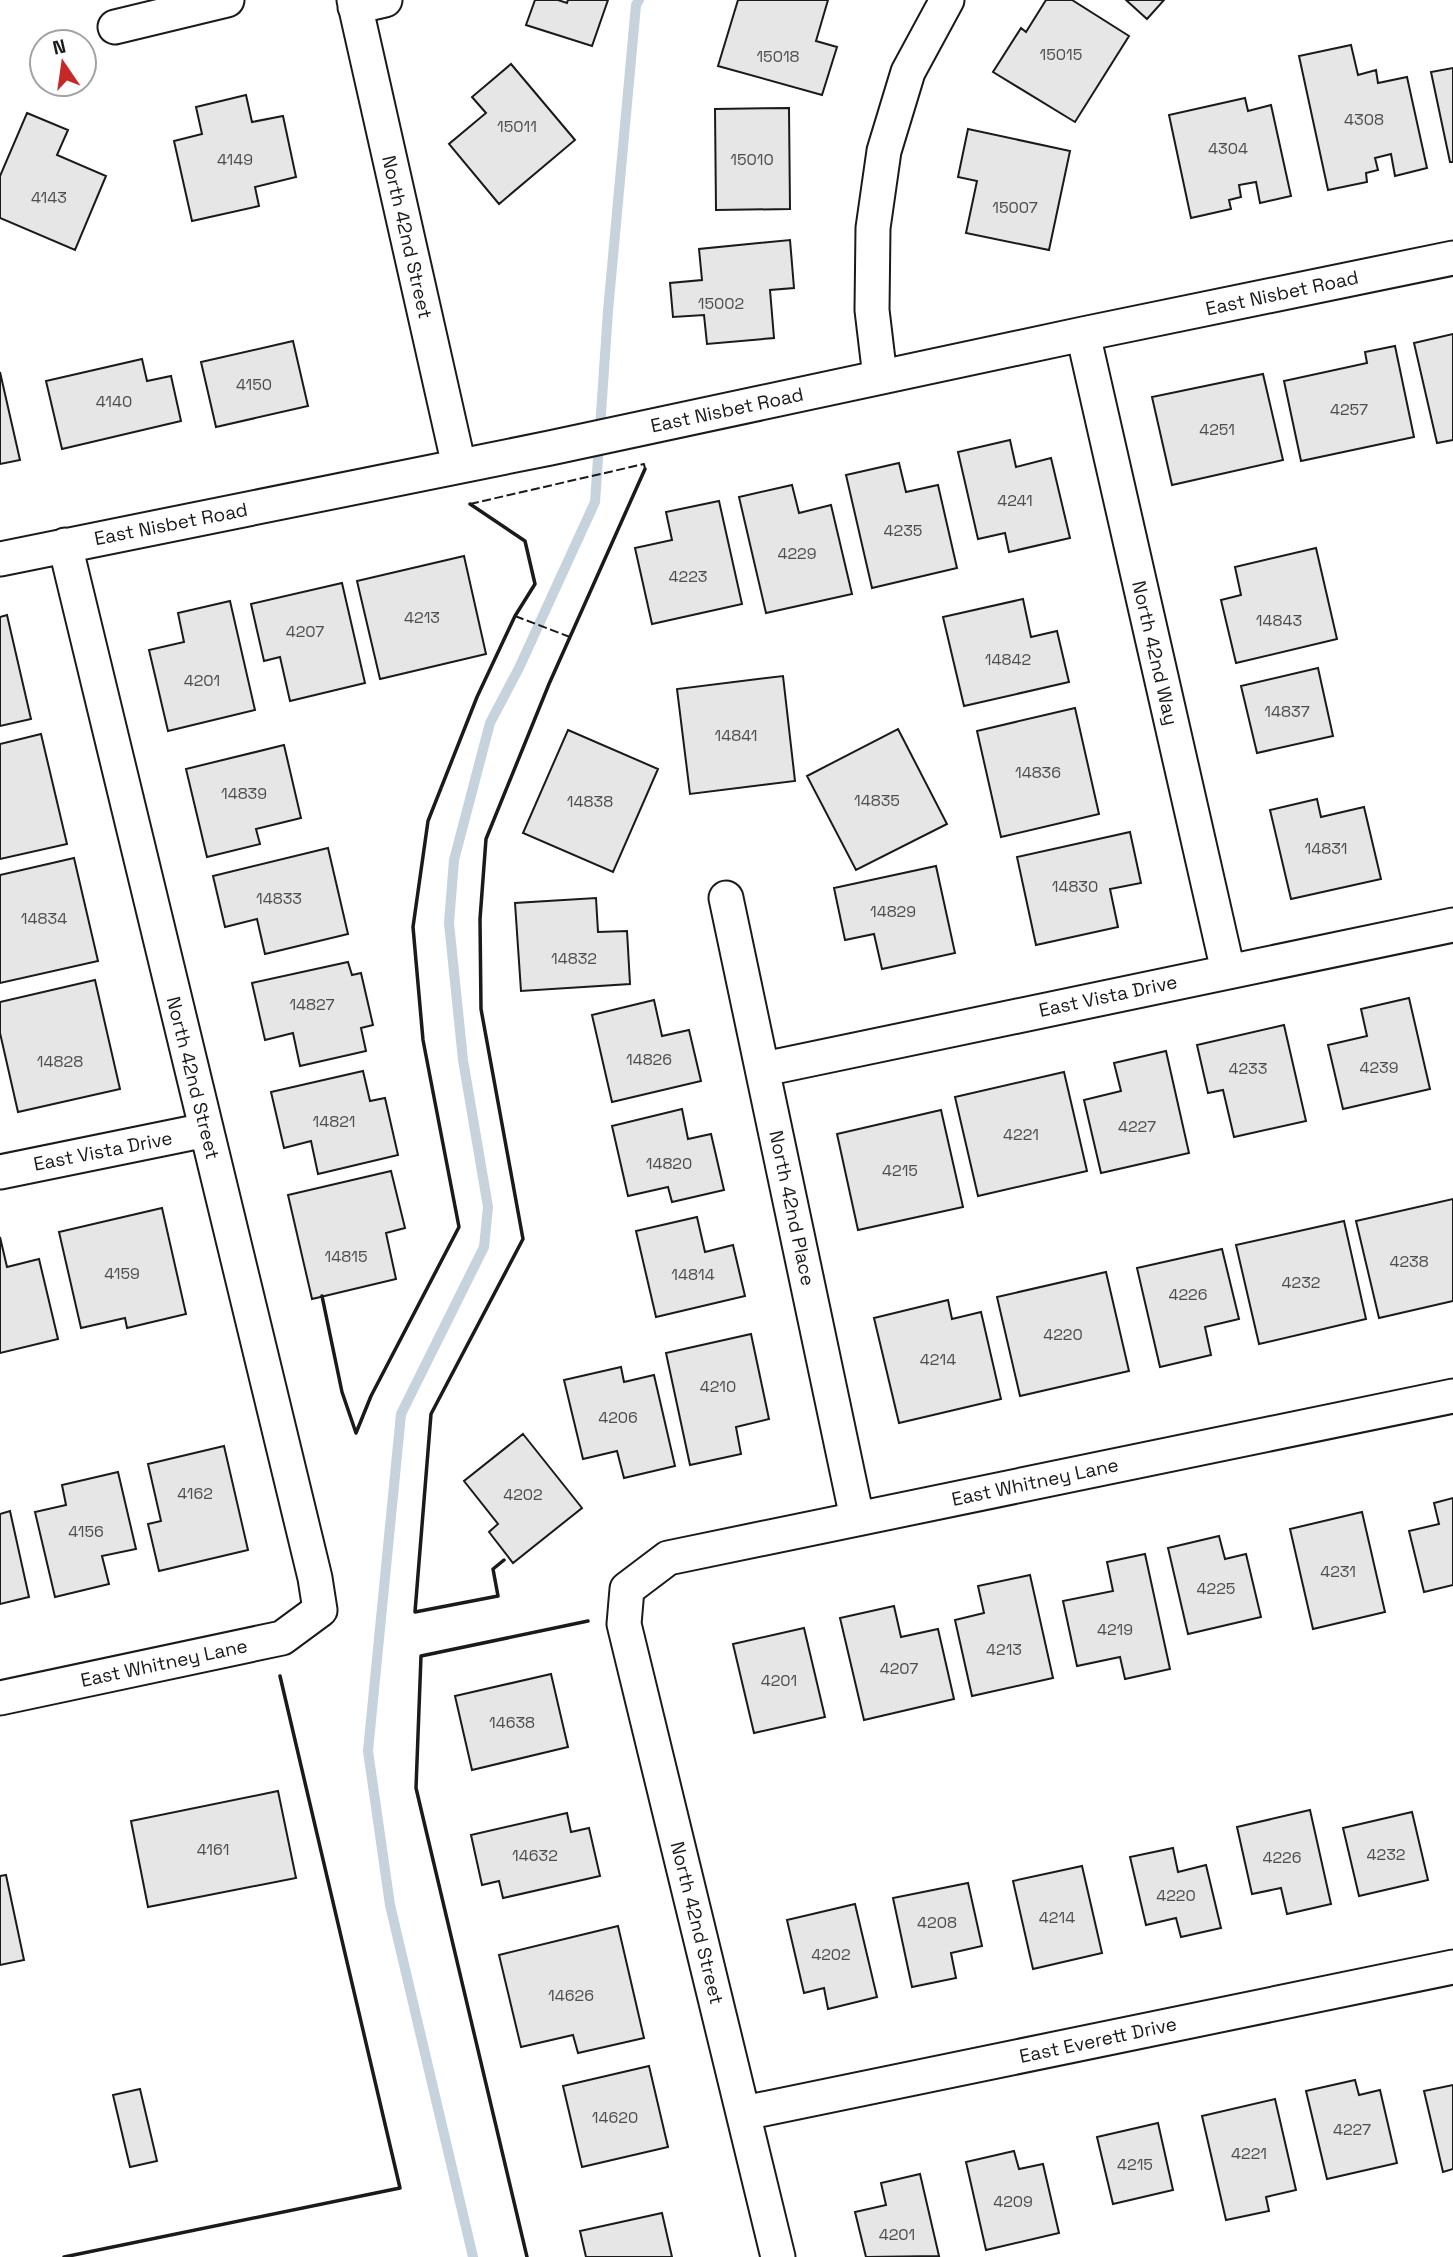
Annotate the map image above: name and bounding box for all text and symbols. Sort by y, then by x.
north arrow [28,28,98,98]
text: N [50,33,68,61]
house number: 15015 [1040,44,1082,65]
house number: 15018 [756,46,800,67]
house number: 4308 [1344,109,1384,130]
house number: 15011 [497,116,537,137]
house number: 4304 [1208,138,1248,159]
house number: 4149 [217,149,253,170]
house number: 15010 [730,149,774,170]
street label: North 42nd Street [376,153,438,321]
house number: 4143 [31,187,67,208]
house number: 15007 [992,197,1038,218]
street label: East Nisbet Road [1203,265,1361,321]
house number: 15002 [698,293,744,314]
house number: 4150 [236,374,272,395]
street label: East Nisbet Road [648,382,806,438]
house number: 4140 [96,391,132,412]
house number: 4257 [1330,399,1368,420]
house number: 4251 [1199,419,1235,440]
house number: 4241 [997,490,1033,511]
street label: East Nisbet Road [92,497,250,551]
house number: 4235 [884,520,922,541]
house number: 4229 [777,543,817,564]
house number: 4223 [669,566,707,587]
street label: North 42nd Way [1126,578,1184,728]
house number: 4213 [404,607,440,628]
house number: 14843 [1256,610,1302,631]
house number: 4207 [286,621,324,642]
house number: 14842 [985,649,1031,670]
house number: 4201 [184,670,220,691]
house number: 14837 [1264,701,1310,722]
house number: 14841 [715,725,757,746]
house number: 14836 [1015,762,1061,783]
house number: 14839 [221,783,267,804]
house number: 14835 [854,790,900,811]
house number: 14838 [567,791,613,812]
house number: 14831 [1305,838,1347,859]
house number: 14830 [1052,876,1098,897]
house number: 14833 [256,888,302,909]
house number: 14829 [870,901,916,922]
house number: 14834 [21,908,67,929]
house number: 14832 [551,948,597,969]
street label: East Vista Drive [1036,969,1180,1023]
street label: North 42nd Street [161,994,225,1162]
house number: 14827 [289,994,335,1015]
house number: 14826 [626,1049,672,1070]
house number: 14828 [37,1051,83,1072]
house number: 4239 [1359,1057,1399,1078]
house number: 4233 [1229,1058,1267,1079]
house number: 14821 [313,1111,356,1132]
house number: 4227 [1118,1116,1156,1137]
house number: 4221 [1003,1124,1039,1145]
street label: East Vista Drive [31,1125,175,1177]
street label: North 42nd Place [763,1128,821,1288]
house number: 14820 [646,1153,692,1174]
house number: 4215 [882,1160,918,1181]
house number: 14815 [325,1246,367,1267]
house number: 4238 [1389,1251,1429,1272]
house number: 4159 [104,1263,140,1284]
house number: 14814 [671,1264,715,1285]
house number: 4232 [1282,1272,1320,1293]
house number: 4226 [1168,1284,1208,1305]
house number: 4220 [1043,1324,1083,1345]
house number: 4214 [920,1349,956,1370]
house number: 4210 [700,1376,736,1397]
house number: 4206 [598,1407,638,1428]
street label: East Whitney Lane [949,1452,1121,1512]
house number: 4162 [177,1483,213,1504]
house number: 4202 [503,1484,543,1505]
house number: 4156 [68,1521,104,1542]
house number: 4231 [1320,1561,1356,1582]
house number: 4225 [1197,1578,1235,1599]
house number: 4219 [1097,1619,1133,1640]
street label: East Whitney Lane [78,1633,250,1693]
house number: 4213 [986,1639,1022,1660]
house number: 4207 [880,1658,918,1679]
house number: 4201 [761,1670,797,1691]
house number: 14638 [489,1712,535,1733]
house number: 4161 [197,1839,229,1860]
street label: North 42nd Street [665,1839,729,2007]
house number: 4232 [1367,1844,1405,1865]
house number: 14632 [512,1845,558,1866]
house number: 4226 [1262,1847,1302,1868]
house number: 4220 [1156,1885,1196,1906]
house number: 4214 [1039,1907,1075,1928]
house number: 4208 [917,1912,957,1933]
house number: 4202 [811,1944,851,1965]
house number: 14626 [548,1985,594,2006]
street label: East Everett Drive [1017,2011,1179,2069]
house number: 14620 [592,2107,638,2128]
house number: 4227 [1333,2119,1371,2140]
house number: 4221 [1231,2143,1267,2164]
house number: 4215 [1117,2154,1153,2175]
house number: 4209 [993,2191,1033,2212]
house number: 4201 [879,2224,915,2245]

